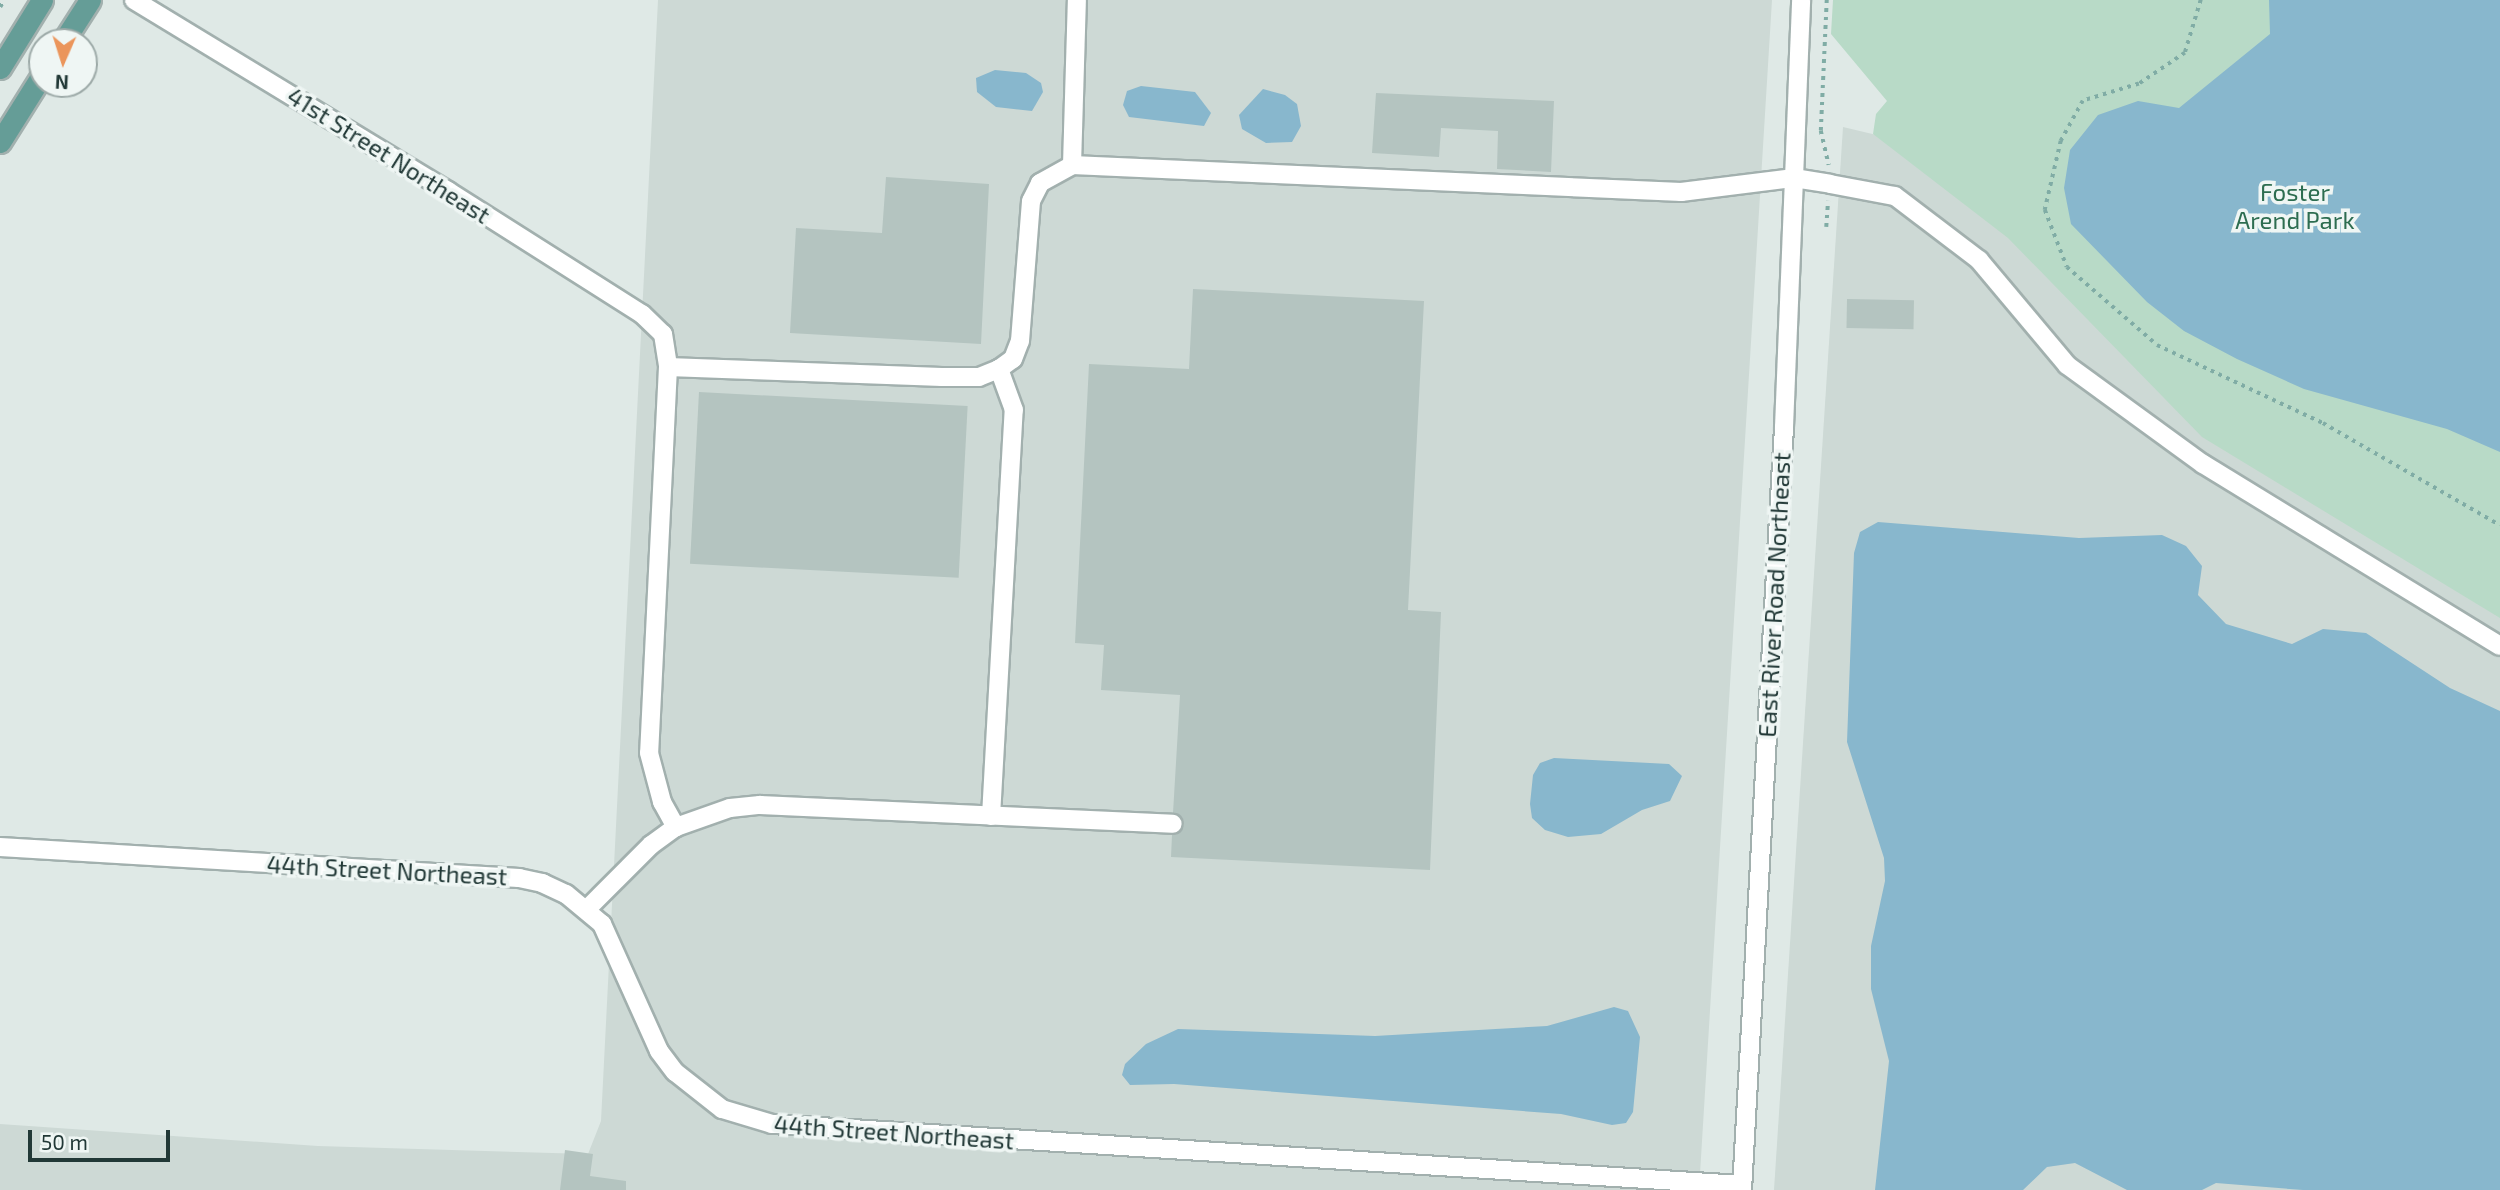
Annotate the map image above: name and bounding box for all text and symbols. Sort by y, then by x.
north arrow [28,28,98,98]
text: N [55,71,69,94]
street label: 41st Street Northeast [282,81,496,229]
park label: Foster Arend Park [2235,178,2355,234]
street label: East River Road Northeast [1752,452,1796,738]
street label: 44th Street Northeast [266,849,508,891]
street label: 44th Street Northeast [773,1109,1015,1155]
scale bar [32,1116,173,1160]
text: 50 m [41,1129,88,1154]

